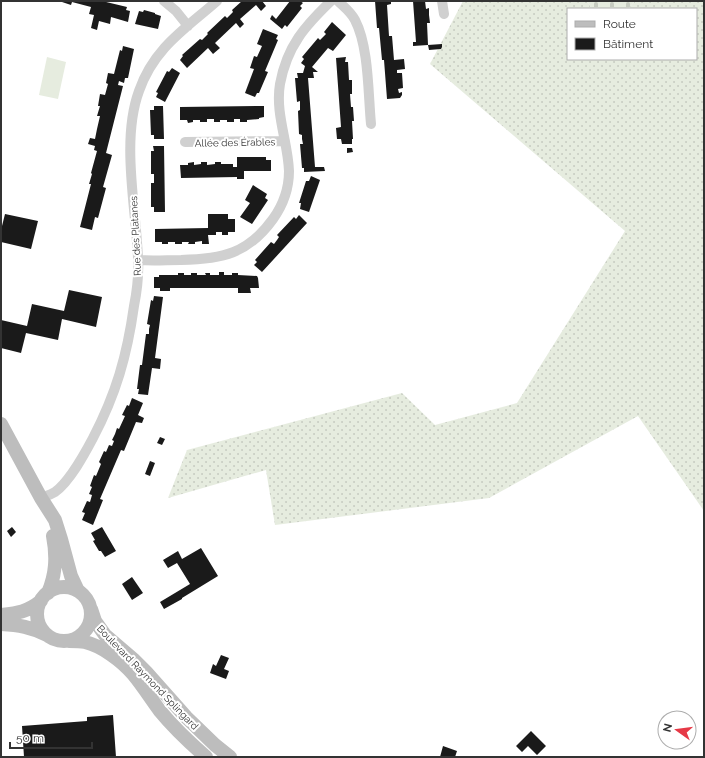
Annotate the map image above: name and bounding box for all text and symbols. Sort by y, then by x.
legend [567,8,697,60]
text: Route [603,17,636,31]
text: Bâtiment [603,37,653,51]
street label: Allée des Érables [195,136,276,149]
street label: Rue des Platanes [128,196,143,276]
street label: Boulevard Raymond Splingard [95,623,201,732]
north arrow [657,710,697,750]
text: N [660,722,675,733]
scale bar [10,724,92,750]
text: 50 m [16,731,44,745]

